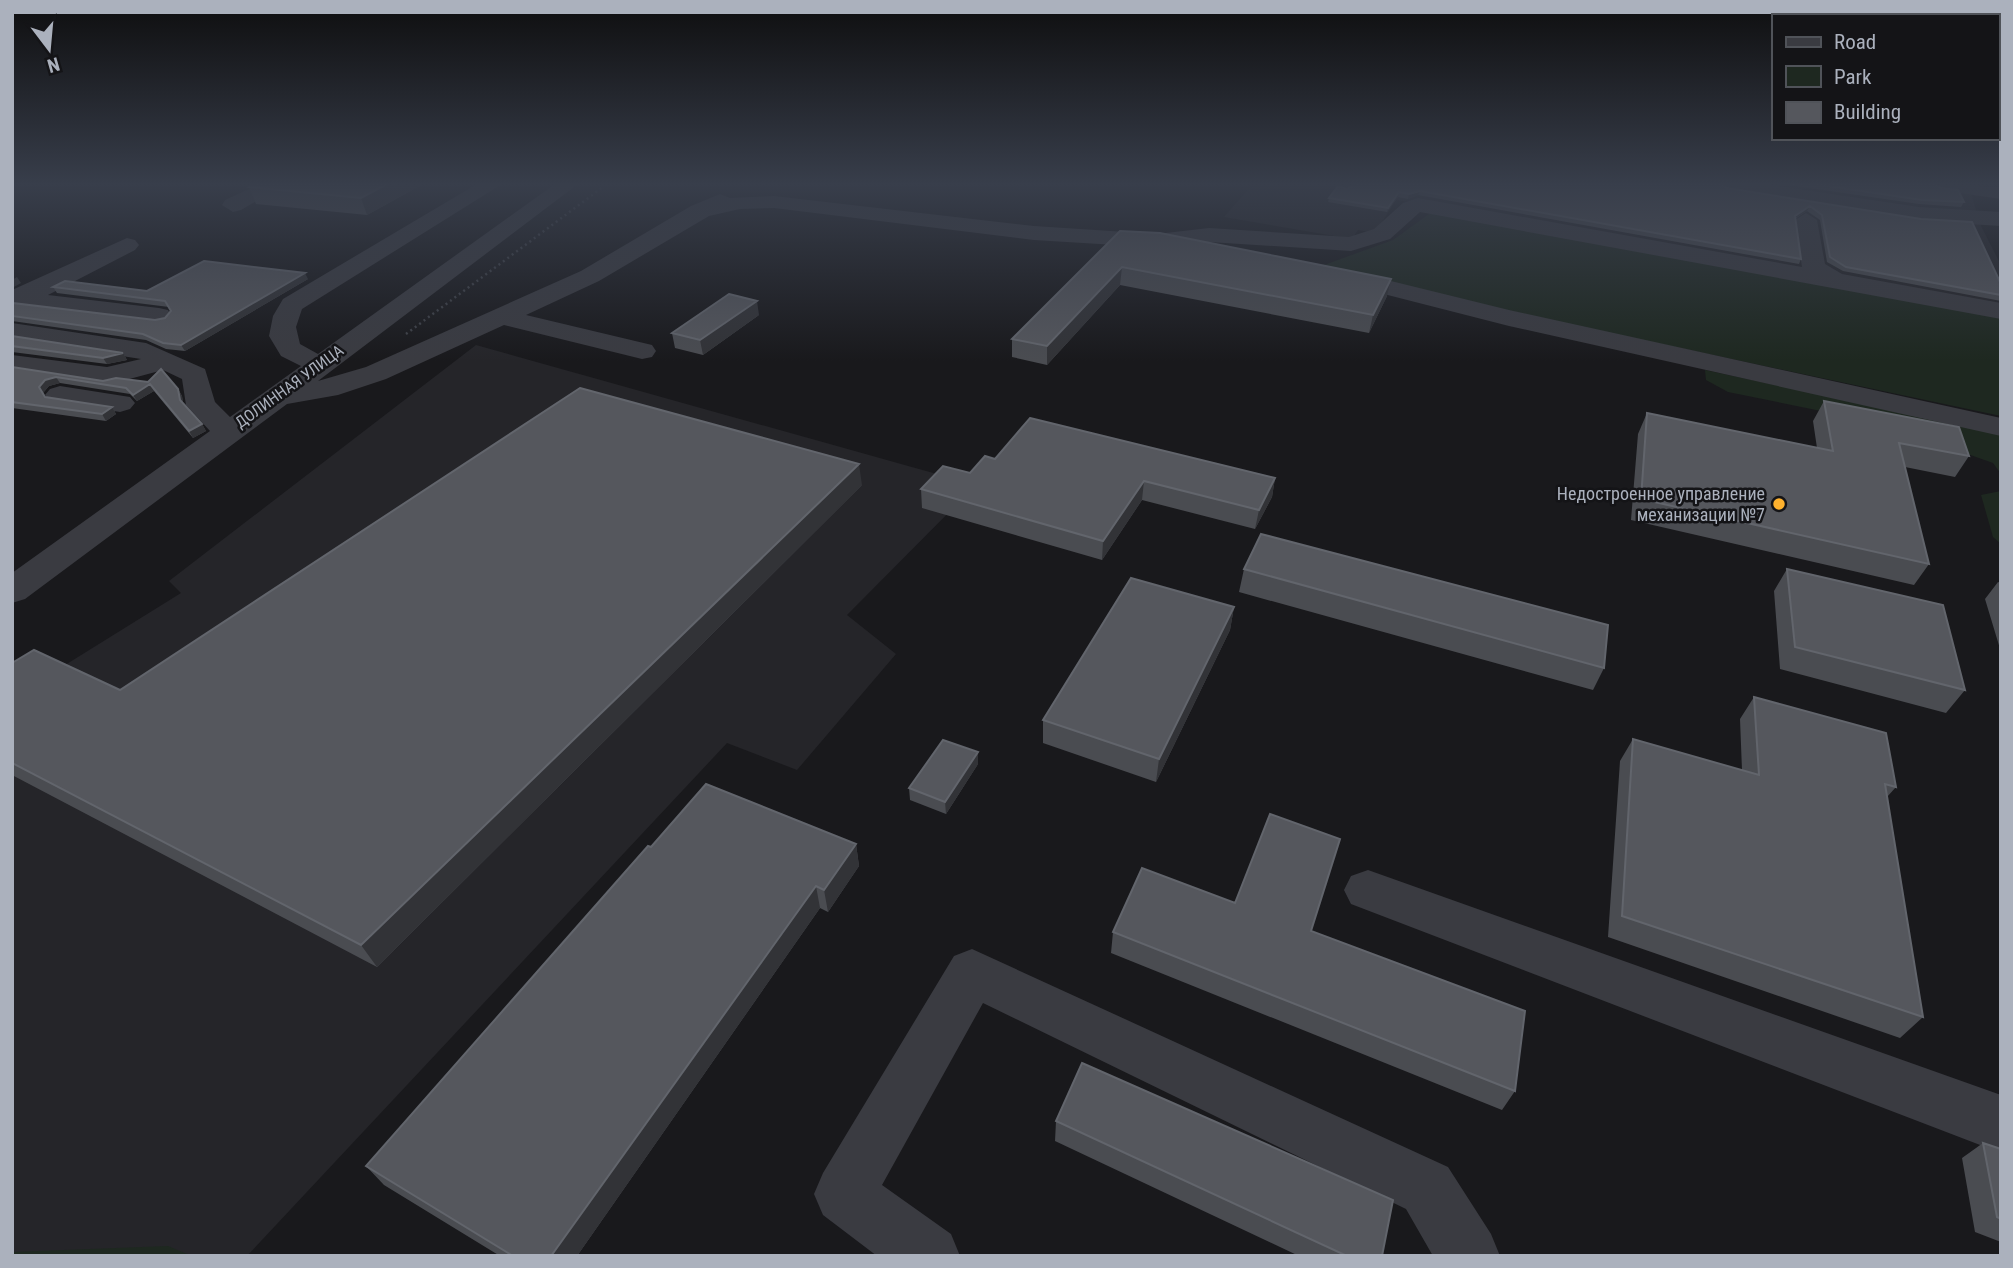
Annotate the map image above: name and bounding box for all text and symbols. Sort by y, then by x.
north arrow [14,14,84,84]
legend [1772,14,1999,140]
text: Road [1834,30,1876,54]
text: N [45,52,62,78]
text: Park [1834,65,1872,89]
text: Building [1834,100,1901,124]
street label: ДОЛИННАЯ УЛИЦА [231,341,347,432]
place label: Недостроенное управление механизации №7 [1557,483,1765,525]
marker: Недостроенное управление механизации №7 [1771,496,1787,512]

